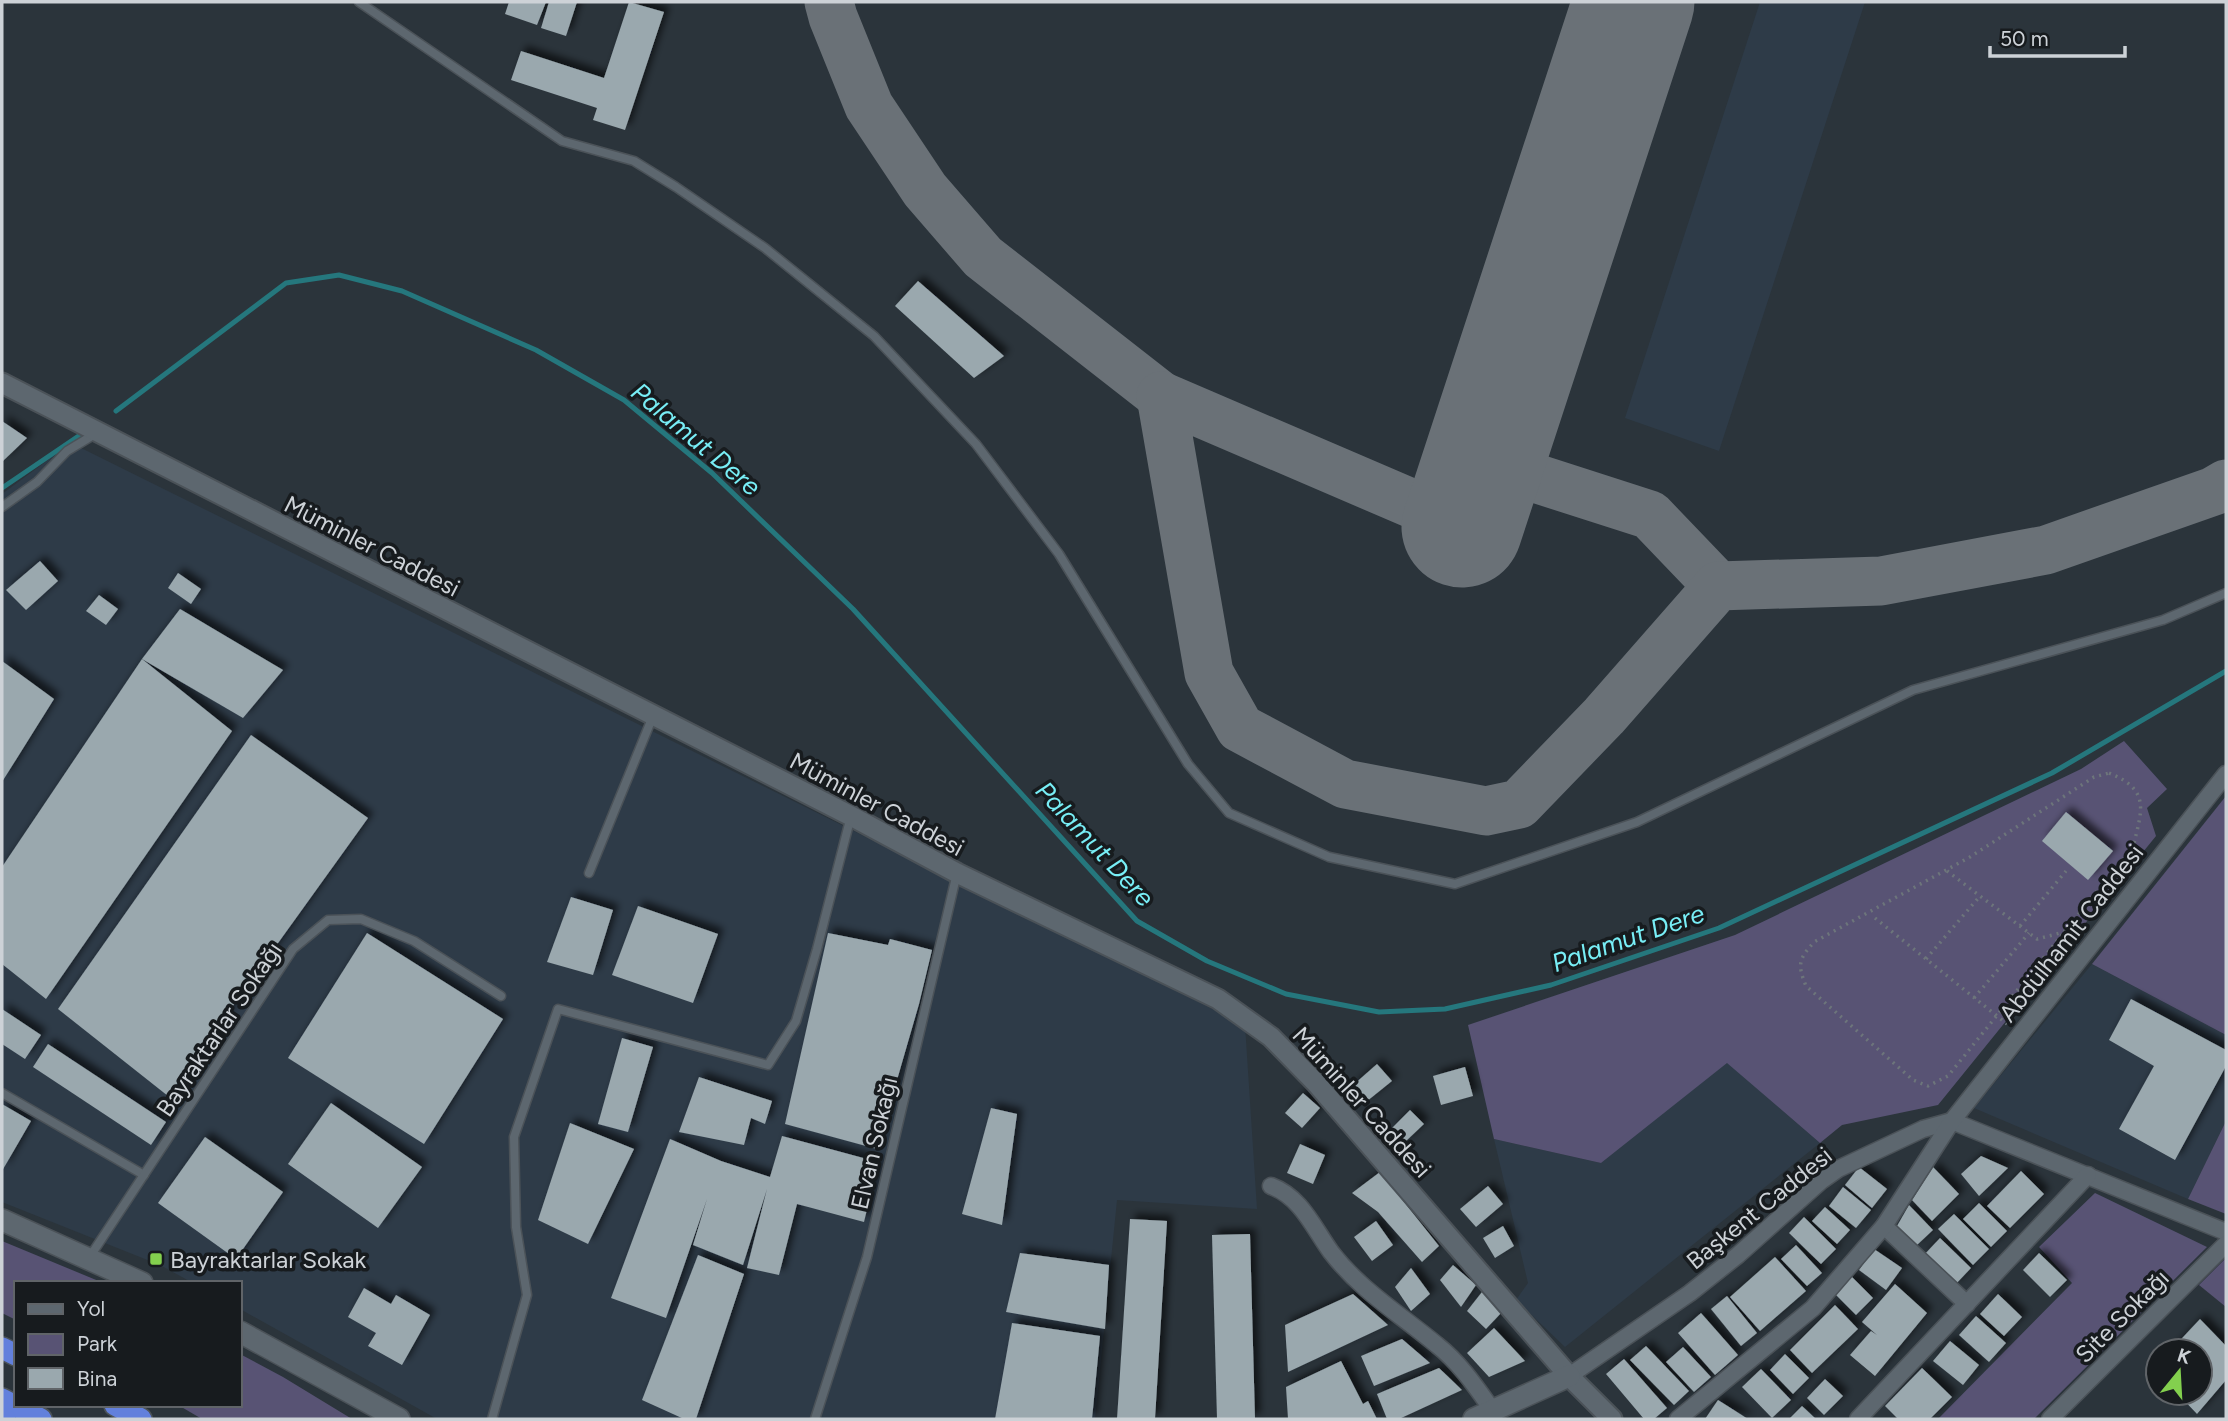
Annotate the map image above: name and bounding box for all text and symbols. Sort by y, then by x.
scale bar [1990,14,2125,58]
text: 50 m [2000,26,2049,51]
water label: Palamut Dere [625,376,767,502]
street label: Müminler Caddesi [279,489,465,603]
street label: Müminler Caddesi [785,746,969,862]
water label: Palamut Dere [1029,775,1161,913]
street label: Abdülhamit Caddesi [1993,838,2149,1028]
water label: Palamut Dere [1547,897,1709,979]
street label: Bayraktarlar Sokağı [150,936,288,1122]
street label: Müminler Caddesi [1287,1021,1437,1183]
street label: Elvan Sokağı [845,1074,903,1212]
street label: Başkent Caddesi [1680,1141,1838,1275]
place label: Bayraktarlar Sokak [170,1245,367,1274]
marker: Bayraktarlar Sokak [148,1251,164,1267]
street label: Site Sokağı [2069,1263,2175,1369]
legend [14,1281,242,1407]
text: Yol [77,1296,105,1321]
text: Park [77,1331,118,1356]
north arrow [2144,1337,2214,1407]
text: K [2175,1343,2194,1369]
text: Bina [77,1366,117,1391]

